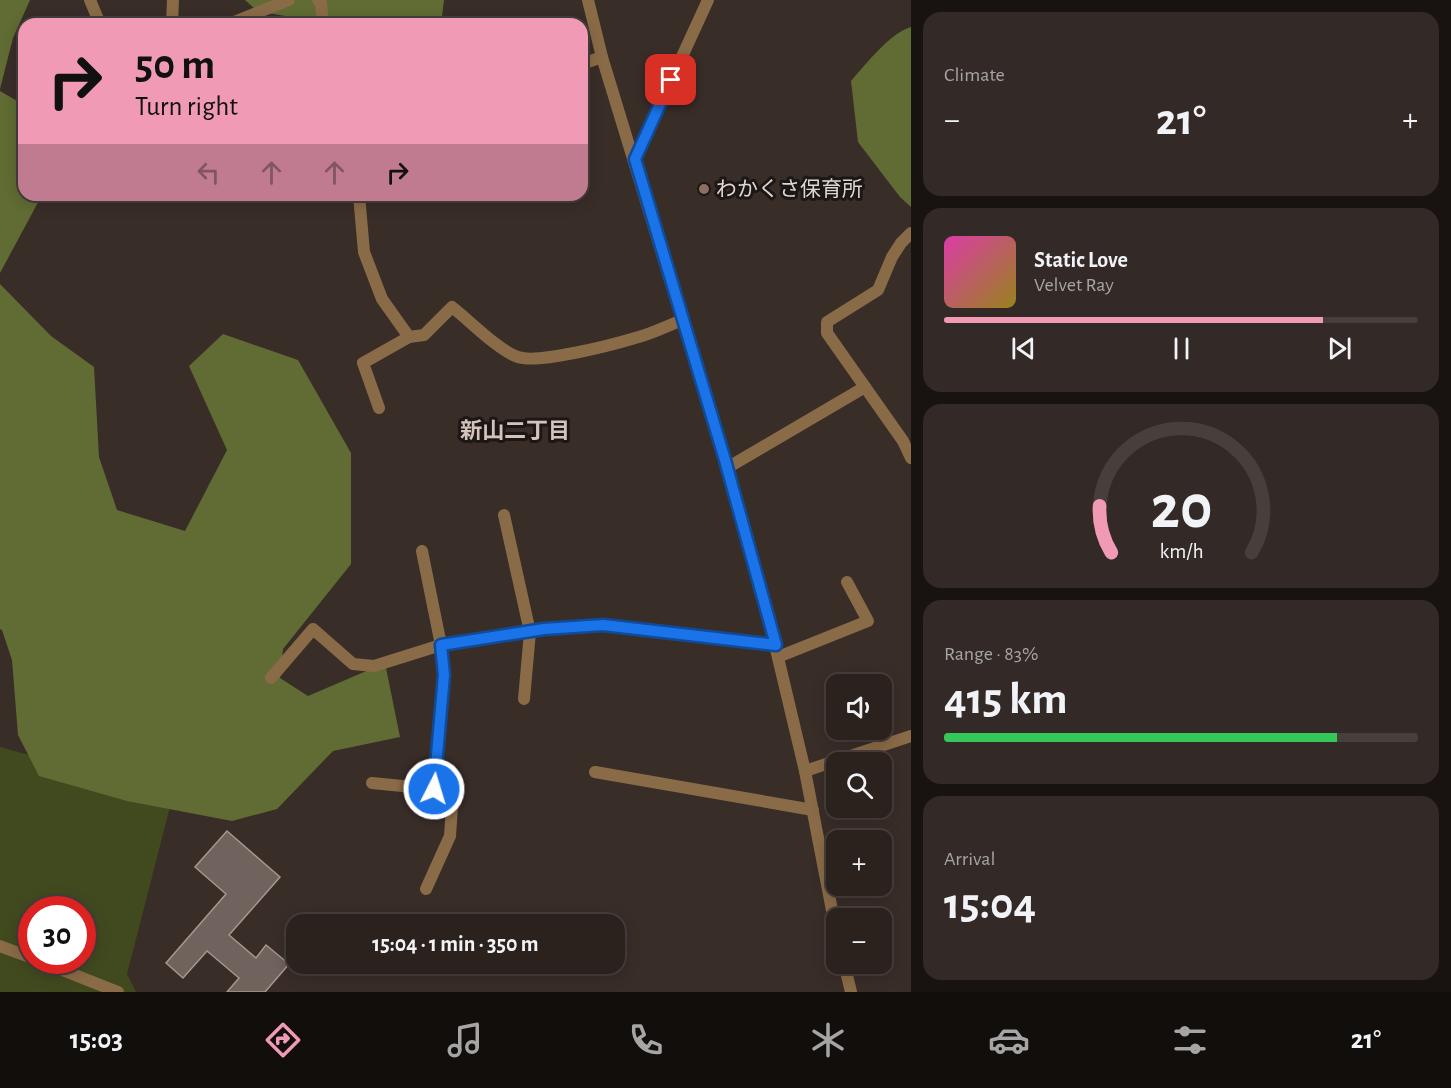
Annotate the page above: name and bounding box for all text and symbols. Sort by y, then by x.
icon: right [36,42,114,120]
text: 50 m [135,44,215,86]
pin [645,54,696,105]
icon: arrive [654,63,687,96]
text: Climate [944,65,1005,85]
text: Turn right [135,93,238,120]
text: 21° [1156,98,1206,143]
text: − [944,104,960,137]
text: + [1402,104,1418,137]
icon: left [192,156,225,189]
icon: ahead [255,156,288,189]
icon: ahead [318,156,351,189]
icon: right [381,156,414,189]
place label: わかくさ保育所 [716,178,863,200]
marker: わかくさ保育所 [697,182,711,196]
text: Static Love [1034,249,1128,271]
text: Velvet Ray [1034,275,1114,295]
icon: previous [1007,332,1040,365]
icon: pause [1165,332,1198,365]
icon: next [1323,332,1356,365]
district label: 新山二丁目 [460,419,570,442]
text: 20 [1150,477,1212,539]
text: km/h [1159,541,1203,562]
text: Range · 83% [944,644,1038,664]
map controls [826,674,892,974]
button: sound [826,674,892,740]
text: 415 km [944,677,1068,722]
button: search [826,752,892,818]
position arrow [402,757,466,821]
button: + [826,830,892,896]
text: Arrival [944,849,995,869]
text: 15:04 [944,882,1036,927]
speed limit sign: 30 [18,896,96,974]
button: − [826,908,892,974]
text: 15:04 · 1 min · 350 m [372,933,539,955]
icon: directions [262,1019,304,1061]
icon: music [444,1019,486,1061]
icon: phone [625,1019,667,1061]
icon: climate [807,1019,849,1061]
icon: car [988,1019,1030,1061]
icon: filters [1169,1019,1211,1061]
text: 15:03 [70,1026,123,1053]
text: 21° [1351,1026,1381,1053]

